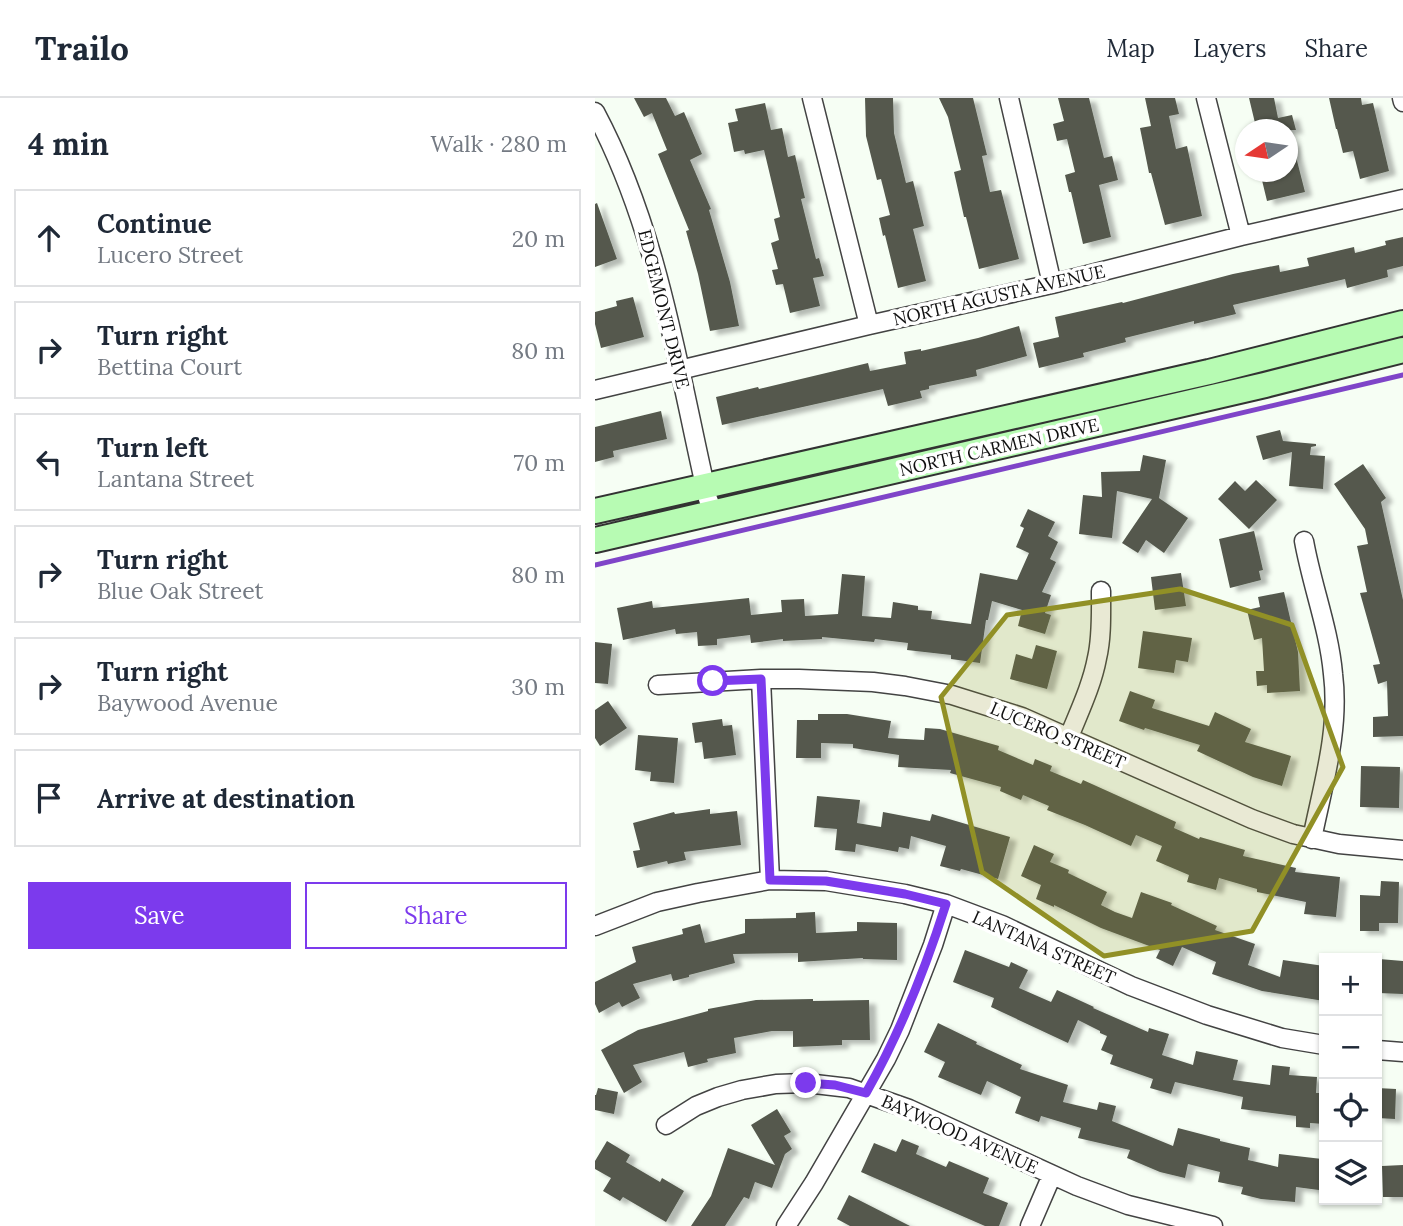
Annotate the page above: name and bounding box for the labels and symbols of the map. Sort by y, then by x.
north arrow [1235,119,1298,182]
street label: EDGEMONT DRIVE [633,227,695,391]
street label: NORTH AGUSTA AVENUE [891,259,1107,331]
street label: NORTH CARMEN DRIVE [897,413,1101,481]
route start [697,665,728,696]
street label: LUCERO STREET [987,696,1130,774]
street label: LANTANA STREET [969,905,1120,989]
route end [790,1067,821,1098]
street label: BAYWOOD AVENUE [878,1089,1042,1179]

